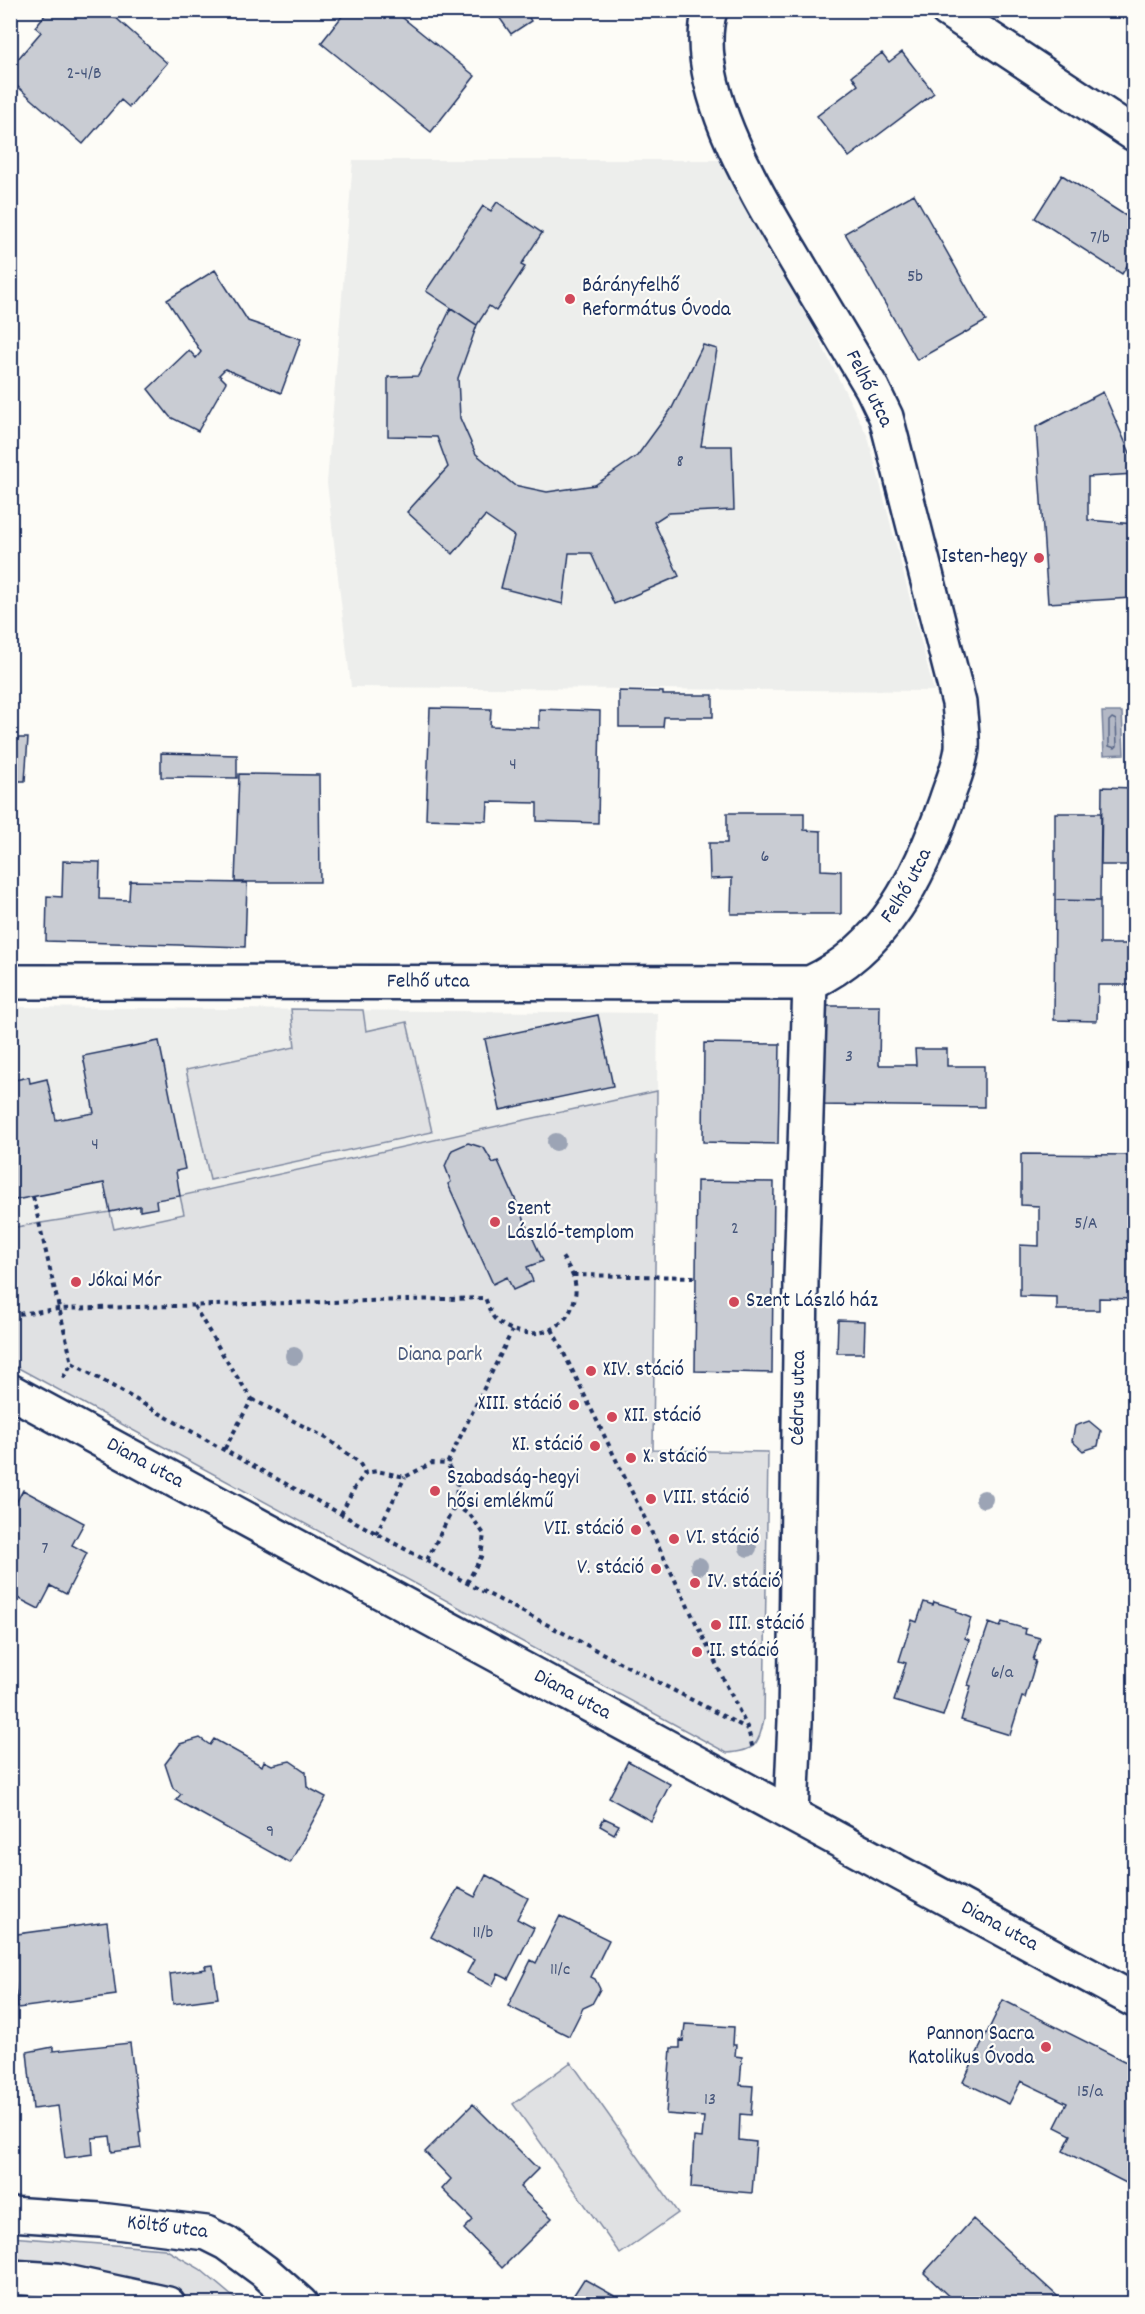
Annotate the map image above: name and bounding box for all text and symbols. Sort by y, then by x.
house number: 2-4/B [66,62,102,87]
house number: 7/b [1090,226,1110,251]
house number: 5b [907,265,923,290]
place label: Bárányfelhő Református Óvoda [582,272,732,326]
marker: Bárányfelhő Református Óvoda [563,292,577,306]
street label: Felhő utca [836,345,900,434]
house number: 8 [676,450,684,475]
place label: Isten-hegy [941,543,1027,573]
marker: Isten-hegy [1032,551,1046,565]
house number: 4 [509,753,517,778]
street label: Felhő utca [874,843,941,930]
house number: 6 [761,845,769,870]
street label: Felhő utca [387,967,470,998]
house number: 3 [845,1045,853,1070]
house number: 4 [91,1133,99,1158]
place label: Szent László-templom [507,1195,634,1249]
house number: 5/A [1074,1212,1098,1237]
marker: Szent László-templom [488,1215,502,1229]
house number: 2 [731,1217,739,1242]
place label: Jókai Mór [88,1267,162,1297]
marker: Jókai Mór [69,1275,83,1289]
place label: Szent László ház [746,1287,878,1317]
marker: Szent László ház [727,1295,741,1309]
park label: Diana park [398,1341,482,1371]
street label: Cédrus utca [784,1349,815,1446]
place label: XIV. stáció [603,1356,684,1386]
marker: XIV. stáció [584,1364,598,1378]
place label: XIII. stáció [478,1390,562,1420]
marker: XIII. stáció [567,1398,581,1412]
place label: XII. stáció [624,1402,701,1432]
marker: XII. stáció [605,1410,619,1424]
street label: Diana utca [100,1431,190,1498]
place label: XI. stáció [512,1431,583,1461]
marker: XI. stáció [588,1439,602,1453]
place label: X. stáció [643,1443,707,1473]
marker: X. stáció [624,1451,638,1465]
place label: Szabadság-hegyi hősi emlékmű [447,1464,579,1518]
marker: Szabadság-hegyi hősi emlékmű [428,1484,442,1498]
place label: VIII. stáció [663,1484,750,1514]
marker: VIII. stáció [644,1492,658,1506]
place label: VII. stáció [544,1515,624,1545]
marker: VII. stáció [629,1523,643,1537]
place label: VI. stáció [686,1524,760,1554]
marker: VI. stáció [667,1532,681,1546]
house number: 7 [42,1537,49,1562]
place label: V. stáció [577,1554,644,1584]
marker: V. stáció [649,1562,663,1576]
place label: IV. stáció [707,1568,781,1598]
marker: IV. stáció [688,1576,702,1590]
place label: III. stáció [728,1610,805,1640]
marker: III. stáció [709,1618,723,1632]
place label: II. stáció [709,1637,779,1667]
marker: II. stáció [690,1645,704,1659]
house number: 6/a [991,1661,1014,1686]
street label: Diana utca [528,1662,617,1729]
house number: 9 [266,1820,274,1845]
street label: Diana utca [955,1894,1044,1961]
house number: 11/b [473,1921,494,1946]
house number: 11/c [550,1958,570,1983]
place label: Pannon Sacra Katolikus Óvoda [908,2020,1035,2074]
marker: Pannon Sacra Katolikus Óvoda [1039,2040,1053,2054]
house number: 15/a [1077,2080,1103,2105]
house number: 13 [704,2088,716,2113]
street label: Költő utca [125,2208,211,2248]

